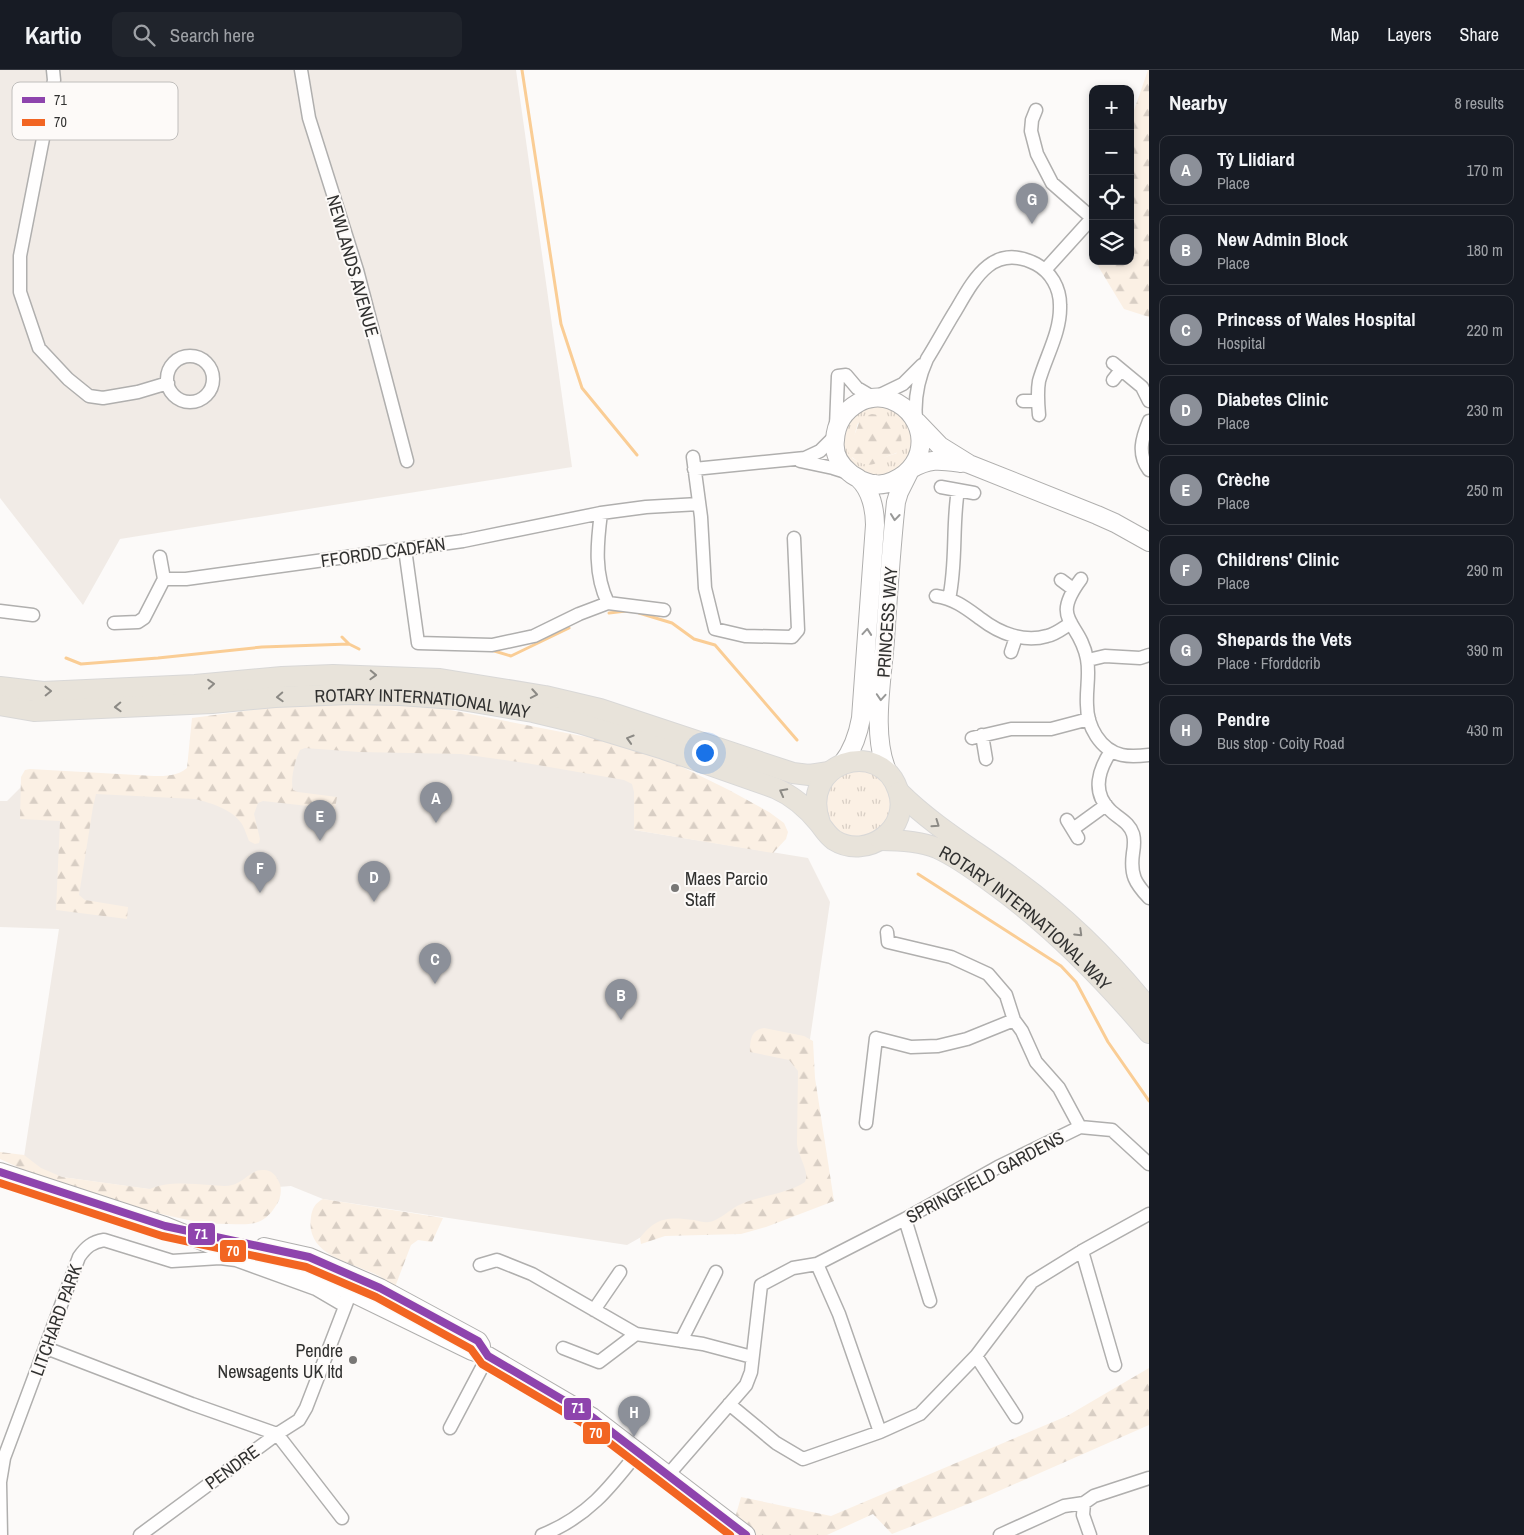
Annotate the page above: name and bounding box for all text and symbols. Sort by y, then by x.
search box [112,12,462,57]
text: Kartio [25,19,82,51]
icon: search [130,21,158,49]
text: Search here [170,22,255,48]
text: Map [1331,22,1359,47]
text: Layers [1387,22,1432,47]
text: Share [1460,22,1499,47]
legend [12,82,178,140]
map controls [1089,85,1134,265]
button: + [1089,85,1134,130]
text: Nearby [1169,88,1227,117]
text: 71 [54,91,67,109]
text: 8 results [1454,92,1504,114]
text: 70 [54,113,67,131]
button: − [1089,130,1134,175]
text: Tŷ Llidiard [1217,146,1295,172]
text: A [1181,159,1191,181]
text: 170 m [1467,159,1503,181]
text: Place [1217,172,1250,194]
button: locate [1089,175,1134,220]
pin: G [1016,183,1048,224]
street label: NEWLANDS AVENUE [321,192,385,340]
button: layers [1089,220,1134,265]
text: New Admin Block [1217,226,1348,252]
text: B [1181,239,1191,261]
text: 180 m [1467,239,1503,261]
text: Place [1217,252,1250,274]
text: Princess of Wales Hospital [1217,306,1416,332]
text: C [1181,319,1191,341]
text: 220 m [1467,319,1503,341]
text: Hospital [1217,332,1265,354]
text: Diabetes Clinic [1217,386,1329,412]
text: D [1181,399,1191,421]
text: 230 m [1467,399,1503,421]
text: Place [1217,412,1250,434]
text: Crèche [1217,466,1270,492]
text: E [1182,479,1190,501]
text: 250 m [1467,479,1503,501]
text: Place [1217,492,1250,514]
one-way arrow [890,514,901,522]
street label: FFORDD CADFAN [319,531,447,573]
text: Childrens' Clinic [1217,546,1339,572]
text: F [1182,559,1190,581]
text: 290 m [1467,559,1503,581]
street label: PRINCESS WAY [871,565,903,679]
text: Place [1217,572,1250,594]
text: Shepards the Vets [1217,626,1352,652]
one-way arrow [861,628,872,636]
text: G [1181,639,1191,661]
text: 390 m [1467,639,1503,661]
text: Place · Fforddcrib [1217,652,1321,674]
one-way arrow [369,670,377,681]
one-way arrow [207,679,215,690]
street label: ROTARY INTERNATIONAL WAY [314,681,532,724]
one-way arrow [45,686,53,696]
one-way arrow [530,688,538,698]
one-way arrow [275,691,283,702]
one-way arrow [876,693,887,701]
one-way arrow [113,702,121,713]
text: Pendre [1217,706,1270,732]
text: H [1181,719,1191,741]
text: 430 m [1467,719,1503,741]
text: Bus stop · Coity Road [1217,732,1345,754]
one-way arrow [626,734,634,744]
your location [692,740,718,766]
pin: A [420,782,452,823]
one-way arrow [779,788,788,798]
pin: E [304,800,336,841]
one-way arrow [930,818,940,827]
street label: ROTARY INTERNATIONAL WAY [935,839,1118,996]
pin: F [244,852,276,893]
pin: D [358,861,390,902]
place label: Maes Parcio Staff [685,866,768,912]
marker: Maes Parcio Staff [669,882,681,894]
one-way arrow [1073,927,1082,936]
pin: C [419,943,451,984]
pin: B [605,979,637,1020]
street label: SPRINGFIELD GARDENS [902,1125,1068,1229]
line badge: 71 [187,1222,216,1246]
text: 71 [195,1225,208,1243]
line badge: 70 [219,1239,247,1263]
text: 70 [227,1242,239,1260]
street label: LITCHARD PARK [24,1261,88,1379]
place label: Pendre Newsagents UK ltd [217,1338,343,1384]
marker: Pendre Newsagents UK ltd [347,1354,359,1366]
pin: H [618,1396,650,1437]
line badge: 71 [563,1397,592,1421]
text: 71 [572,1399,585,1417]
line badge: 70 [582,1421,611,1445]
text: 70 [590,1424,602,1442]
street label: PENDRE [200,1439,264,1495]

